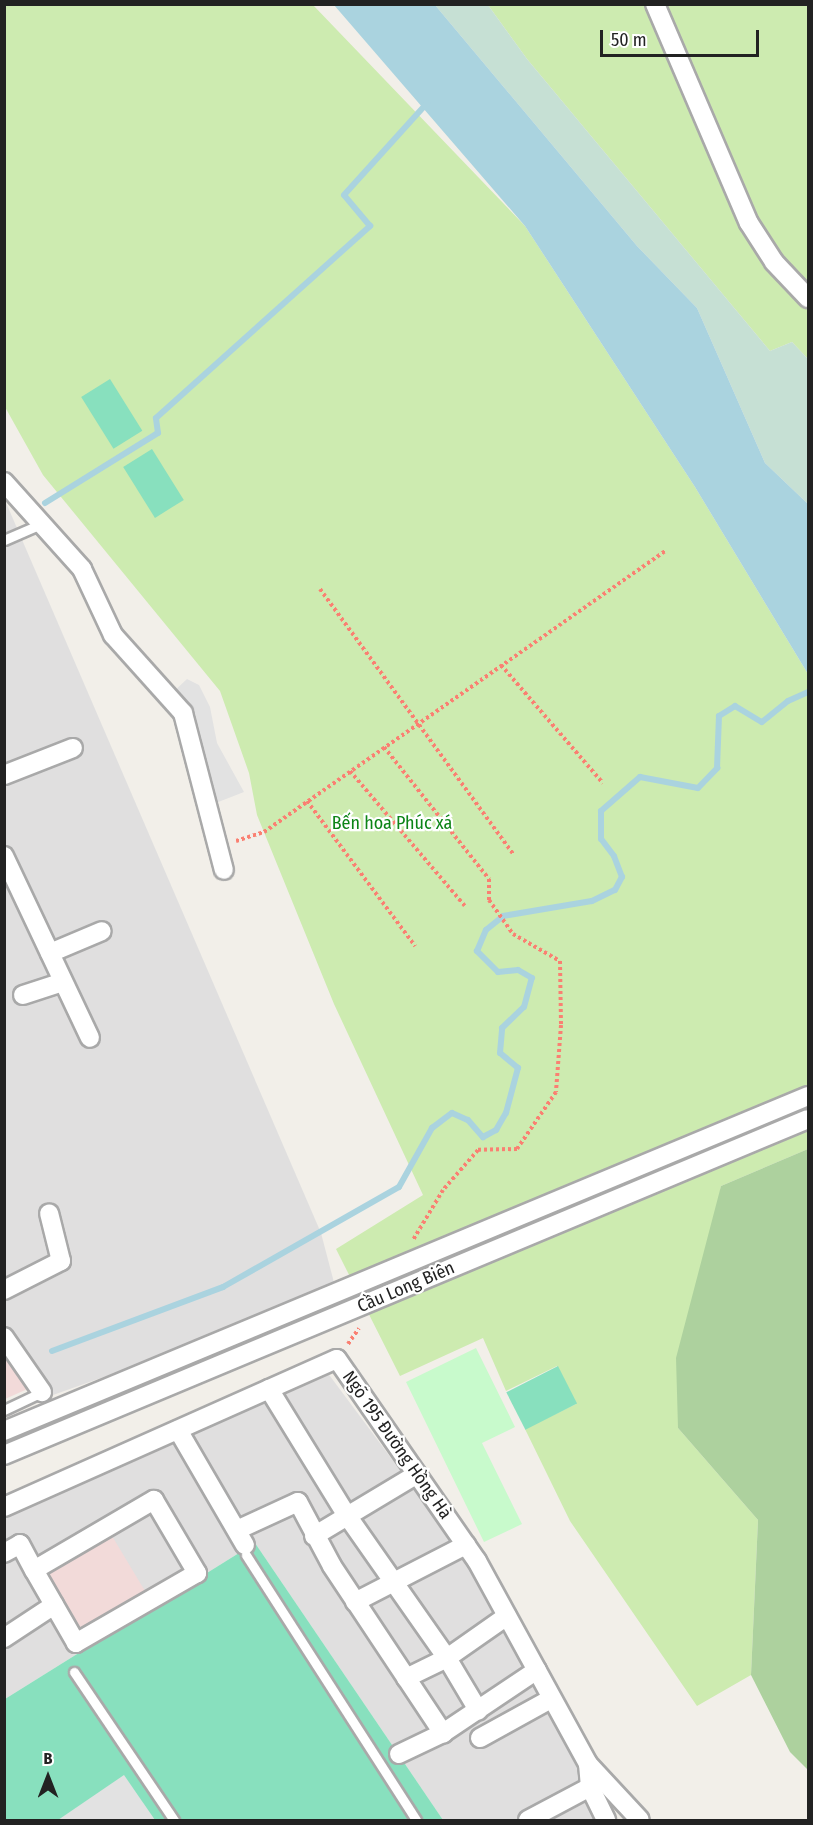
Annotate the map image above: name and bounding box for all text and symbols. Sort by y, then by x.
scale bar [603,18,762,56]
text: 50 m [611,29,647,51]
park label: Bến hoa Phúc xá [332,812,452,834]
street label: Cầu Long Biên [354,1257,458,1317]
street label: Ngõ 195 Đường Hồng Hà [338,1367,456,1523]
north arrow [18,1747,78,1807]
text: B [44,1749,52,1768]

